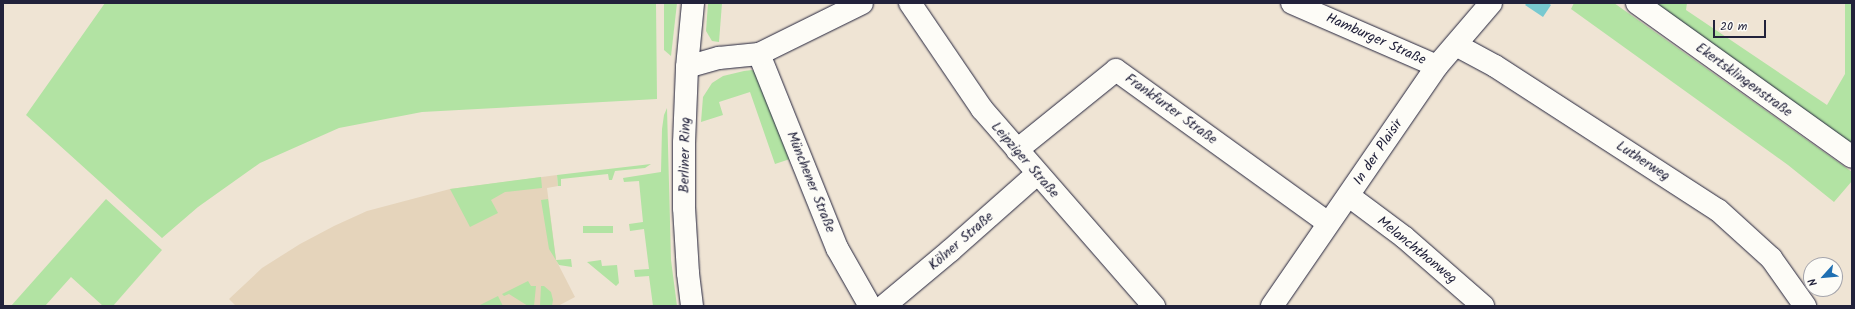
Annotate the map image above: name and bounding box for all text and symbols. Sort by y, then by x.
street label: Hamburger Straße [1323,9,1429,69]
scale bar [1715,12,1768,38]
text: 20 m [1720,17,1747,36]
street label: Ekertsklingenstraße [1692,39,1796,121]
street label: Frankfurter Straße [1122,70,1220,148]
street label: In der Plaisir [1350,116,1406,188]
street label: Berliner Ring [676,117,694,193]
street label: Leipziger Straße [987,119,1063,201]
street label: Münchener Straße [783,129,839,235]
street label: Lutherweg [1613,137,1673,185]
street label: Kölner Straße [925,208,997,274]
street label: Melanchthonweg [1374,213,1460,287]
north arrow [1803,257,1843,297]
text: N [1804,275,1823,289]

